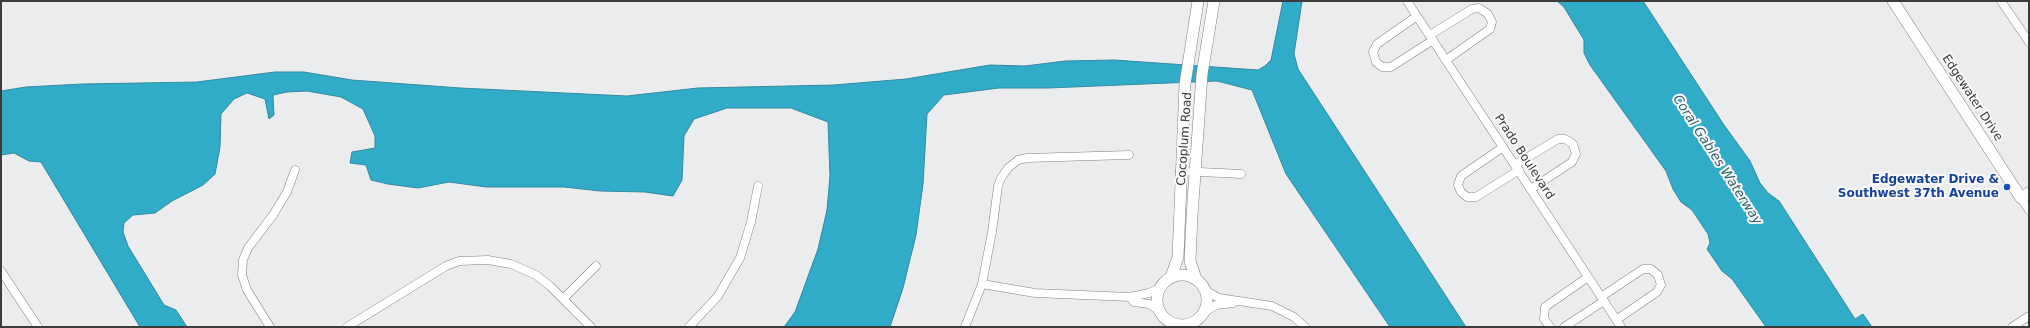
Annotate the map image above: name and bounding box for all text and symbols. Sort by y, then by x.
street label: Edgewater Drive [1939,52,2005,144]
street label: Cocoplum Road [1175,92,1195,186]
water label: Coral Gables Waterway [1669,92,1765,228]
street label: Prado Boulevard [1491,112,1557,202]
place label: Edgewater Drive & Southwest 37th Avenue [1838,173,1999,201]
marker: Edgewater Drive & Southwest 37th Avenue [2002,182,2012,192]

